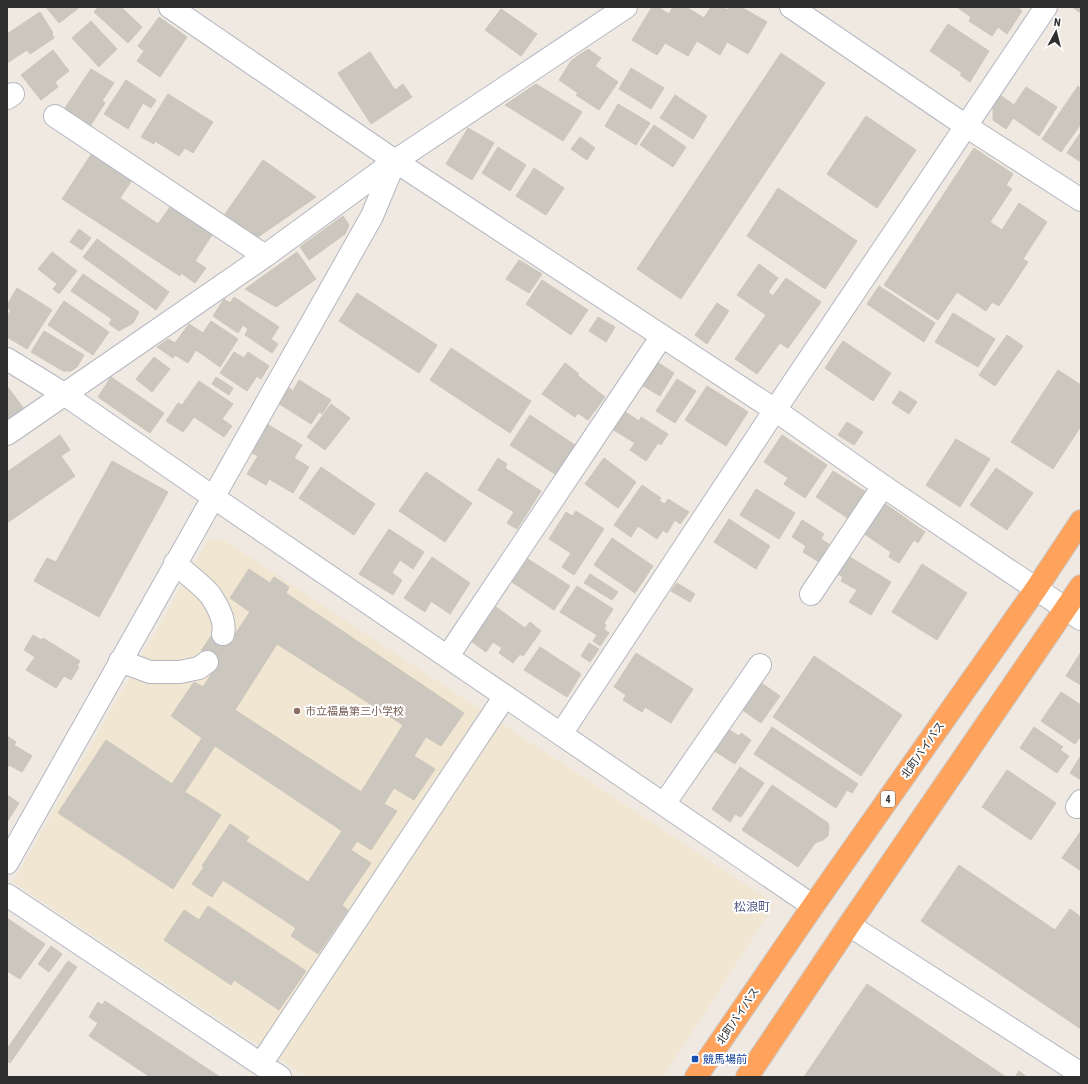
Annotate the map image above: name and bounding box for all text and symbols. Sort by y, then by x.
north arrow [1036,12,1076,52]
text: N [1053,16,1062,29]
place label: 市立福島第三小学校 [305,705,404,718]
marker: 市立福島第三小学校 [292,706,302,716]
street label: 北町バイパス [899,719,947,781]
road number: 4 [881,791,895,807]
district label: 松浪町 [734,900,770,914]
street label: 北町バイパス [714,985,762,1047]
place label: 競馬場前 [703,1053,747,1066]
marker: 競馬場前 [690,1054,700,1064]

